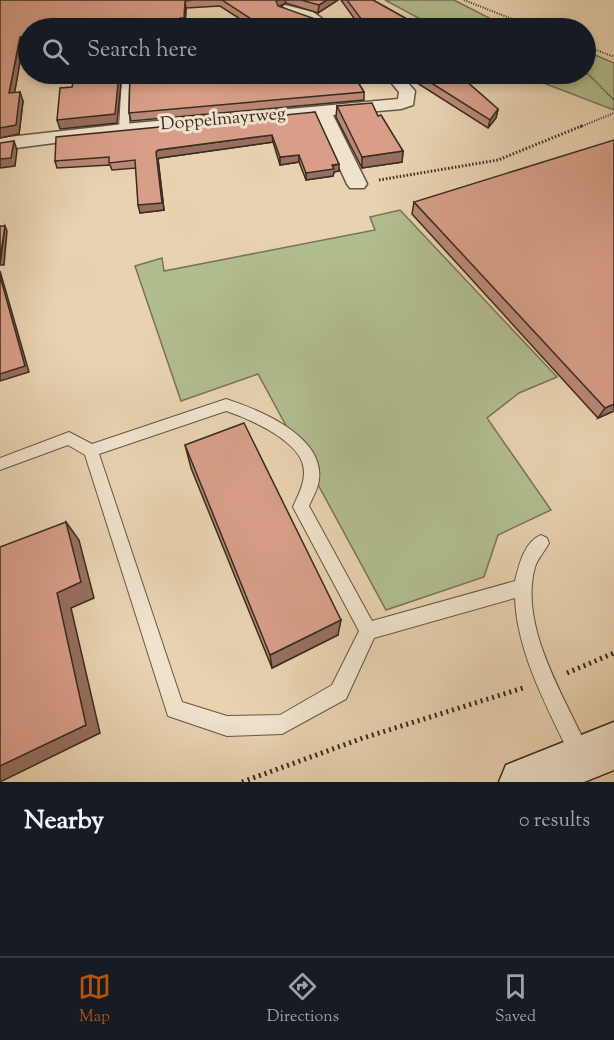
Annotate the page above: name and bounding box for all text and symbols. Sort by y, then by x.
search box [18,18,596,84]
icon: search [39,35,72,68]
text: Search here [87,35,197,67]
street label: Doppelmayrweg [159,102,287,138]
text: Nearby [24,803,104,840]
text: 0 results [519,807,590,836]
tab: Map [78,970,111,1029]
tab: Directions [267,970,339,1029]
tab: Saved [495,970,536,1029]

